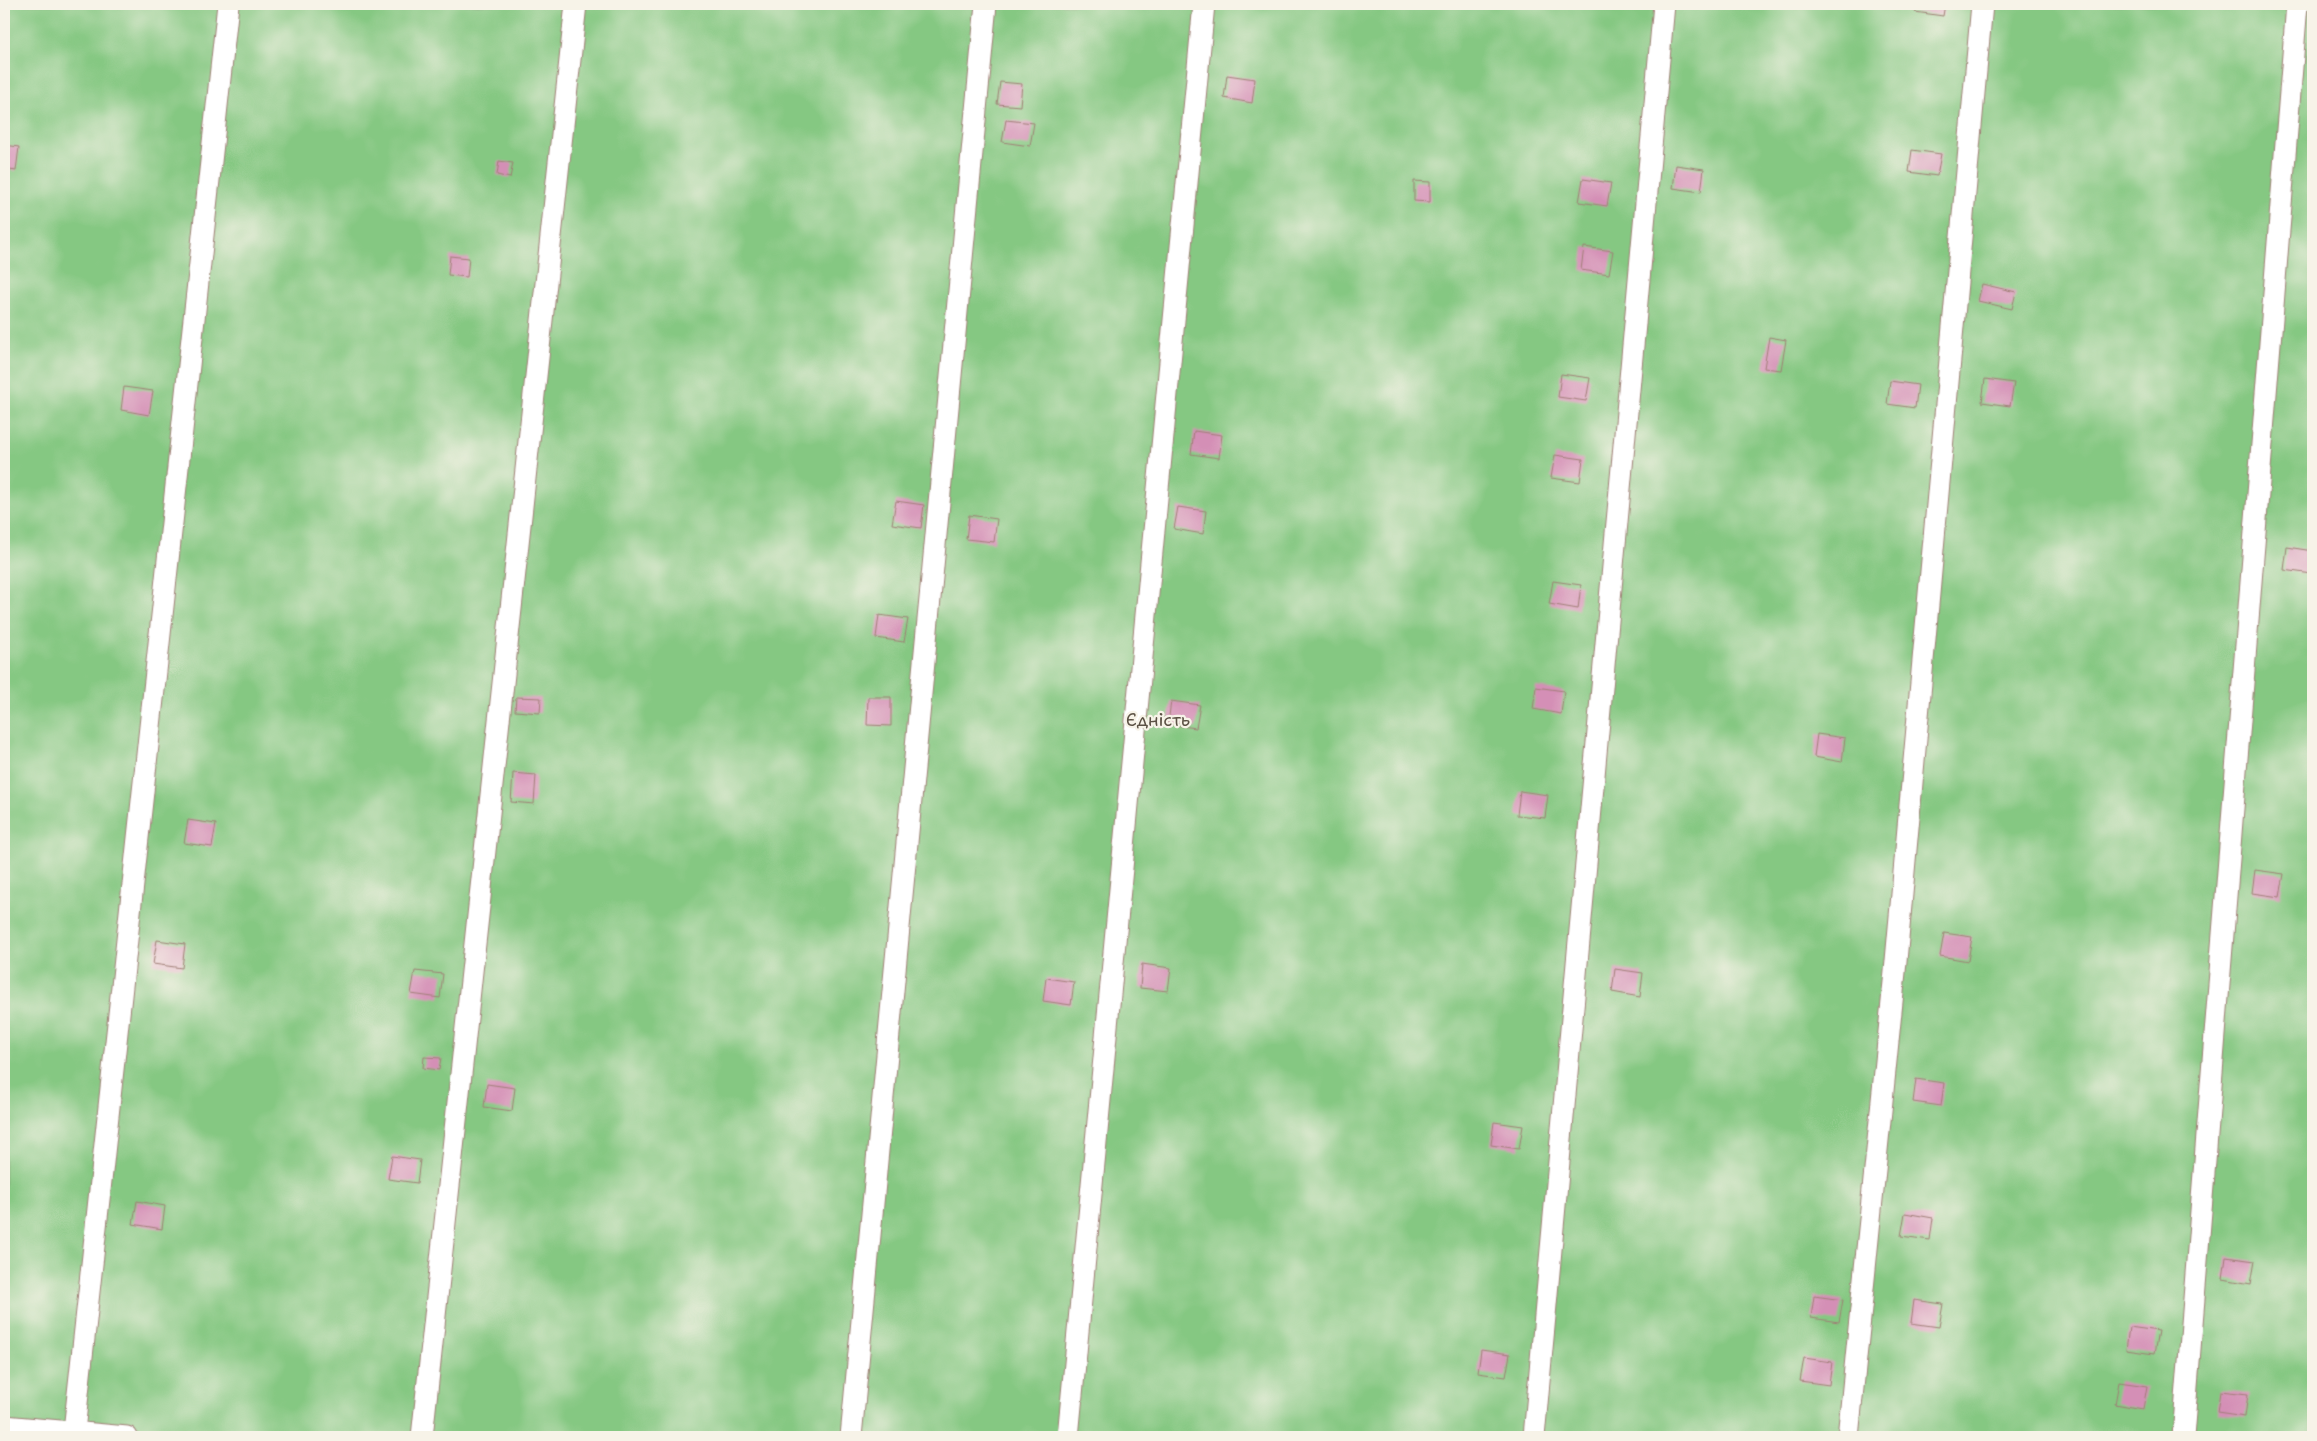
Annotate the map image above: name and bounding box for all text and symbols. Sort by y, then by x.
park label: Єдність [1126,708,1190,732]

